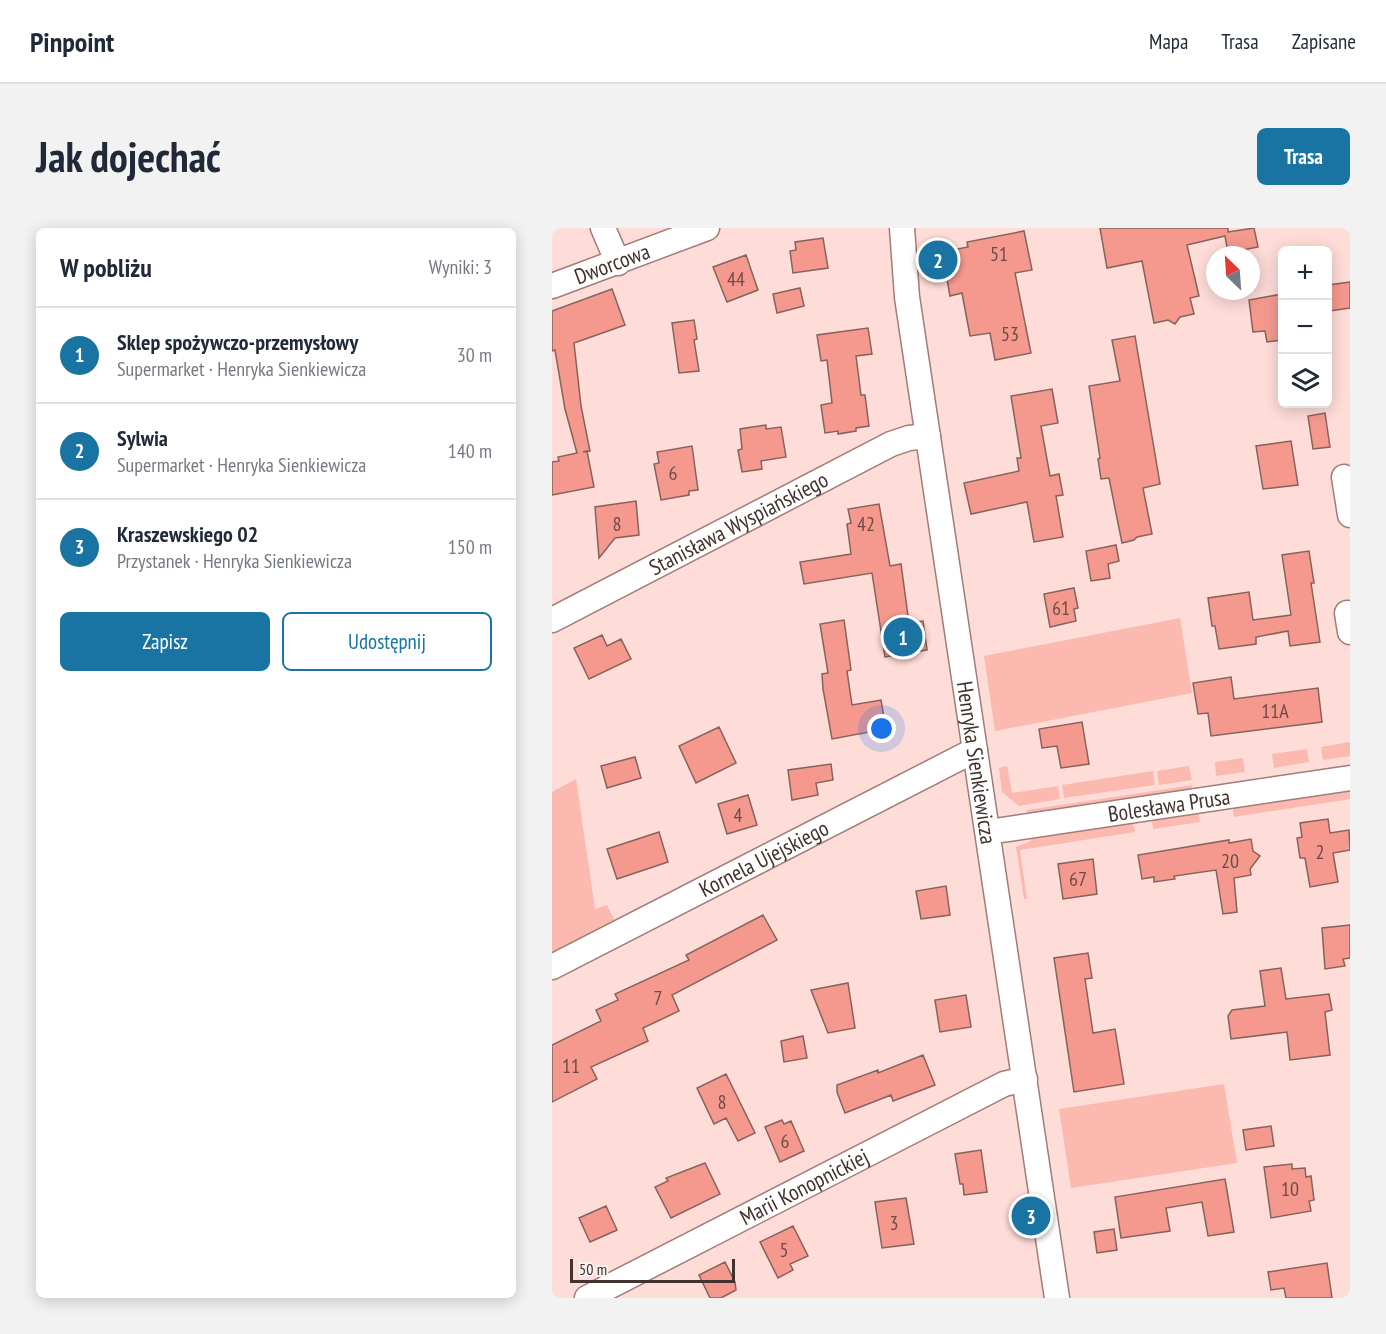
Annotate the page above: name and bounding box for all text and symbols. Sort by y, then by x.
text: Pinpoint [30,23,114,60]
text: Mapa [1149,28,1188,55]
text: Trasa [1221,28,1259,55]
text: Zapisane [1292,28,1356,55]
button: Trasa [1257,128,1350,185]
text: Jak dojechać [36,129,221,184]
street label: Dworcowa [570,237,654,290]
pin: 2 [918,237,958,282]
house number: 51 [990,241,1008,267]
north arrow [1206,246,1260,300]
map controls [1278,246,1332,408]
button: + [1278,246,1332,300]
text: W pobliżu [60,251,152,284]
text: Wyniki: 3 [429,254,492,280]
house number: 44 [727,266,745,292]
button: − [1278,300,1332,354]
house number: 53 [1001,321,1019,347]
text: Sklep spożywczo-przemysłowy [117,328,358,356]
text: 1 [75,342,84,368]
text: 30 m [457,342,492,368]
button: layers [1278,354,1332,408]
text: Supermarket · Henryka Sienkiewicza [117,356,366,382]
text: Sylwia [117,424,168,452]
text: 2 [75,438,84,464]
text: 140 m [448,438,492,464]
text: Supermarket · Henryka Sienkiewicza [117,452,366,478]
house number: 6 [669,460,678,486]
street label: Stanisława Wyspiańskiego [644,465,833,581]
house number: 8 [613,511,622,537]
house number: 42 [857,511,875,537]
text: Kraszewskiego 02 [117,520,258,548]
text: 3 [75,534,84,560]
text: 150 m [448,534,492,560]
text: Przystanek · Henryka Sienkiewicza [117,548,352,574]
house number: 61 [1052,595,1070,621]
button: Zapisz [60,612,270,671]
button: Udostępnij [282,612,492,671]
pin: 1 [884,614,922,660]
street label: Henryka Sienkiewicza [951,679,1003,846]
house number: 11A [1261,698,1289,724]
your location [867,714,896,743]
street label: Bolesława Prusa [1106,782,1232,828]
house number: 4 [734,802,743,828]
street label: Kornela Ujejskiego [694,814,833,903]
house number: 2 [1316,839,1325,865]
house number: 20 [1221,848,1239,874]
house number: 67 [1069,866,1087,892]
house number: 7 [654,985,663,1011]
house number: 11 [562,1053,580,1079]
house number: 8 [718,1089,727,1115]
house number: 6 [781,1128,790,1154]
street label: Marii Konopnickiej [735,1142,873,1231]
house number: 10 [1281,1176,1299,1202]
pin: 3 [1012,1194,1050,1238]
house number: 3 [890,1210,899,1236]
house number: 5 [780,1237,789,1263]
scale bar [570,1256,735,1284]
text: 50 m [579,1259,607,1279]

